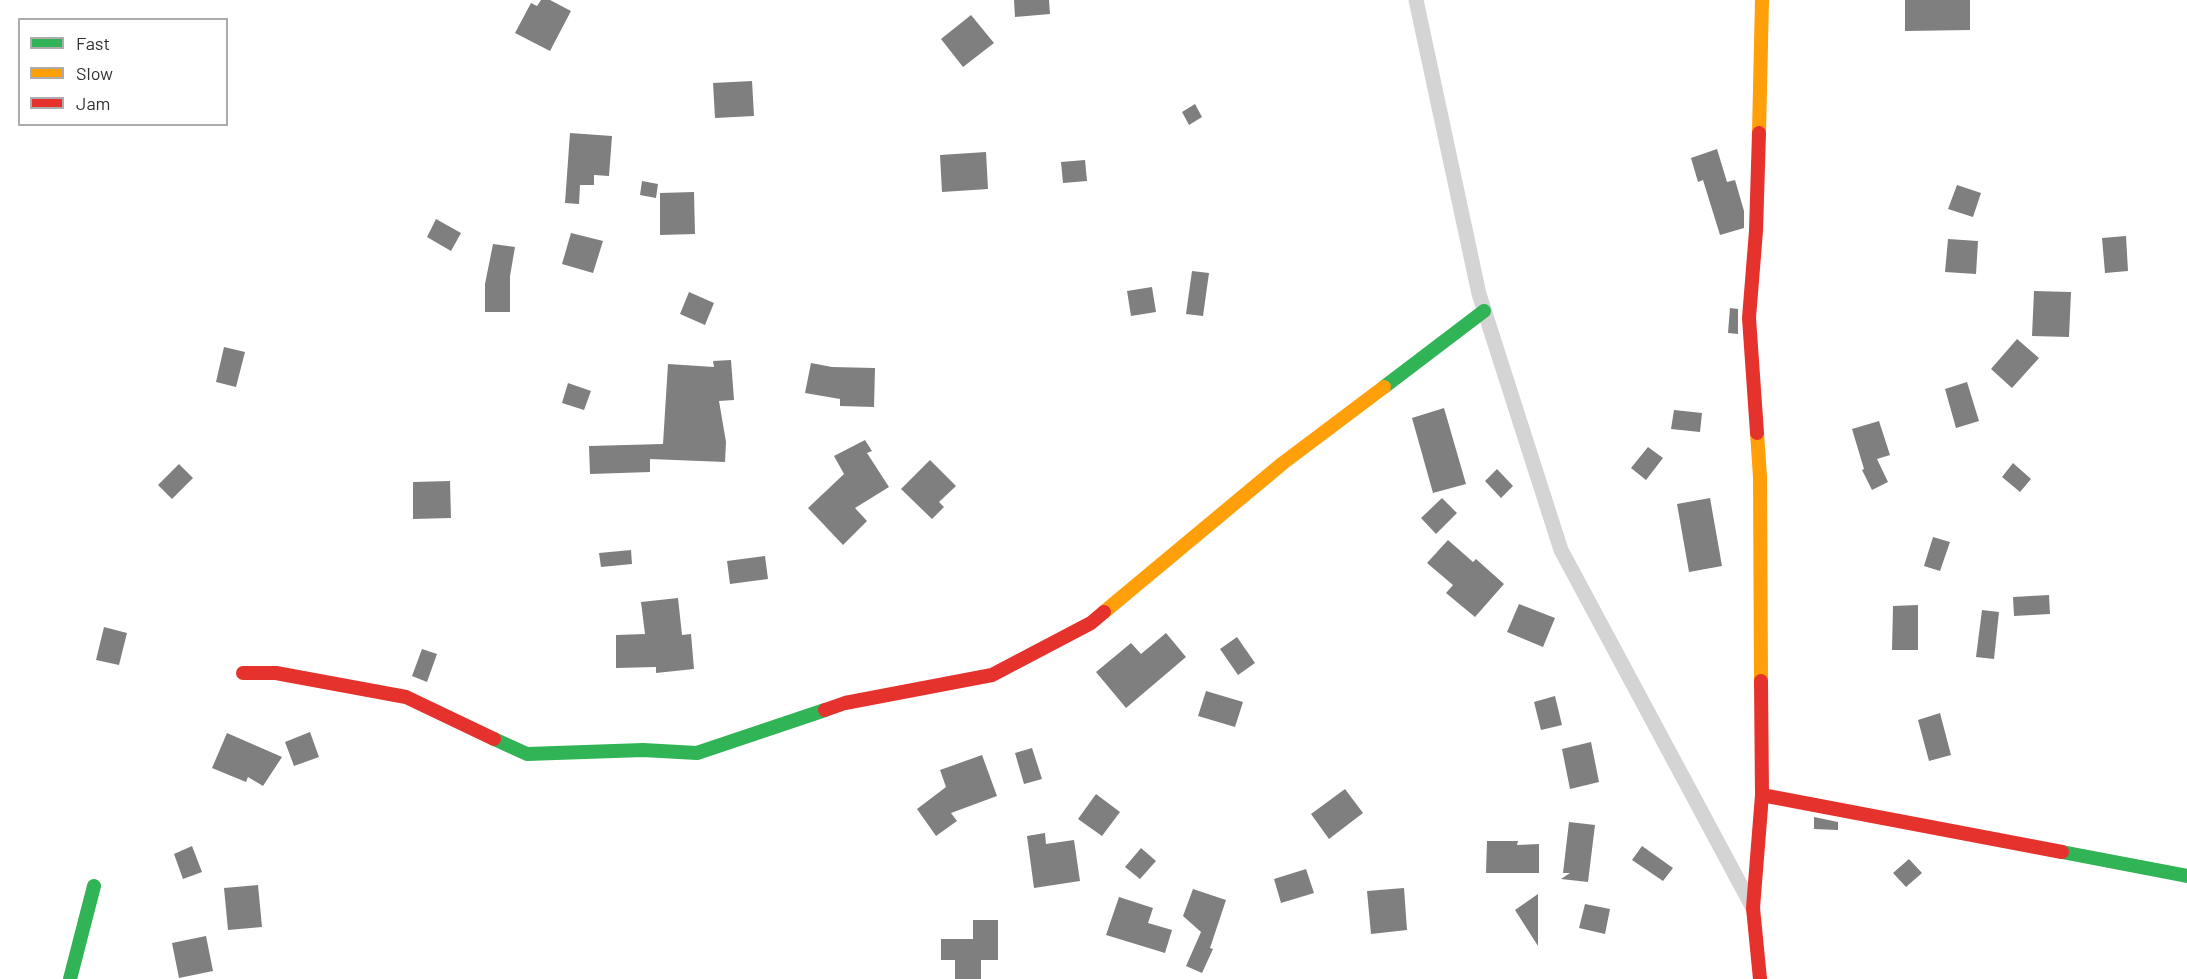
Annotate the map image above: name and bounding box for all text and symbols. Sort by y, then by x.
legend [18,18,228,126]
text: Fast [76,32,110,54]
text: Slow [76,62,113,84]
text: Jam [76,92,110,114]

